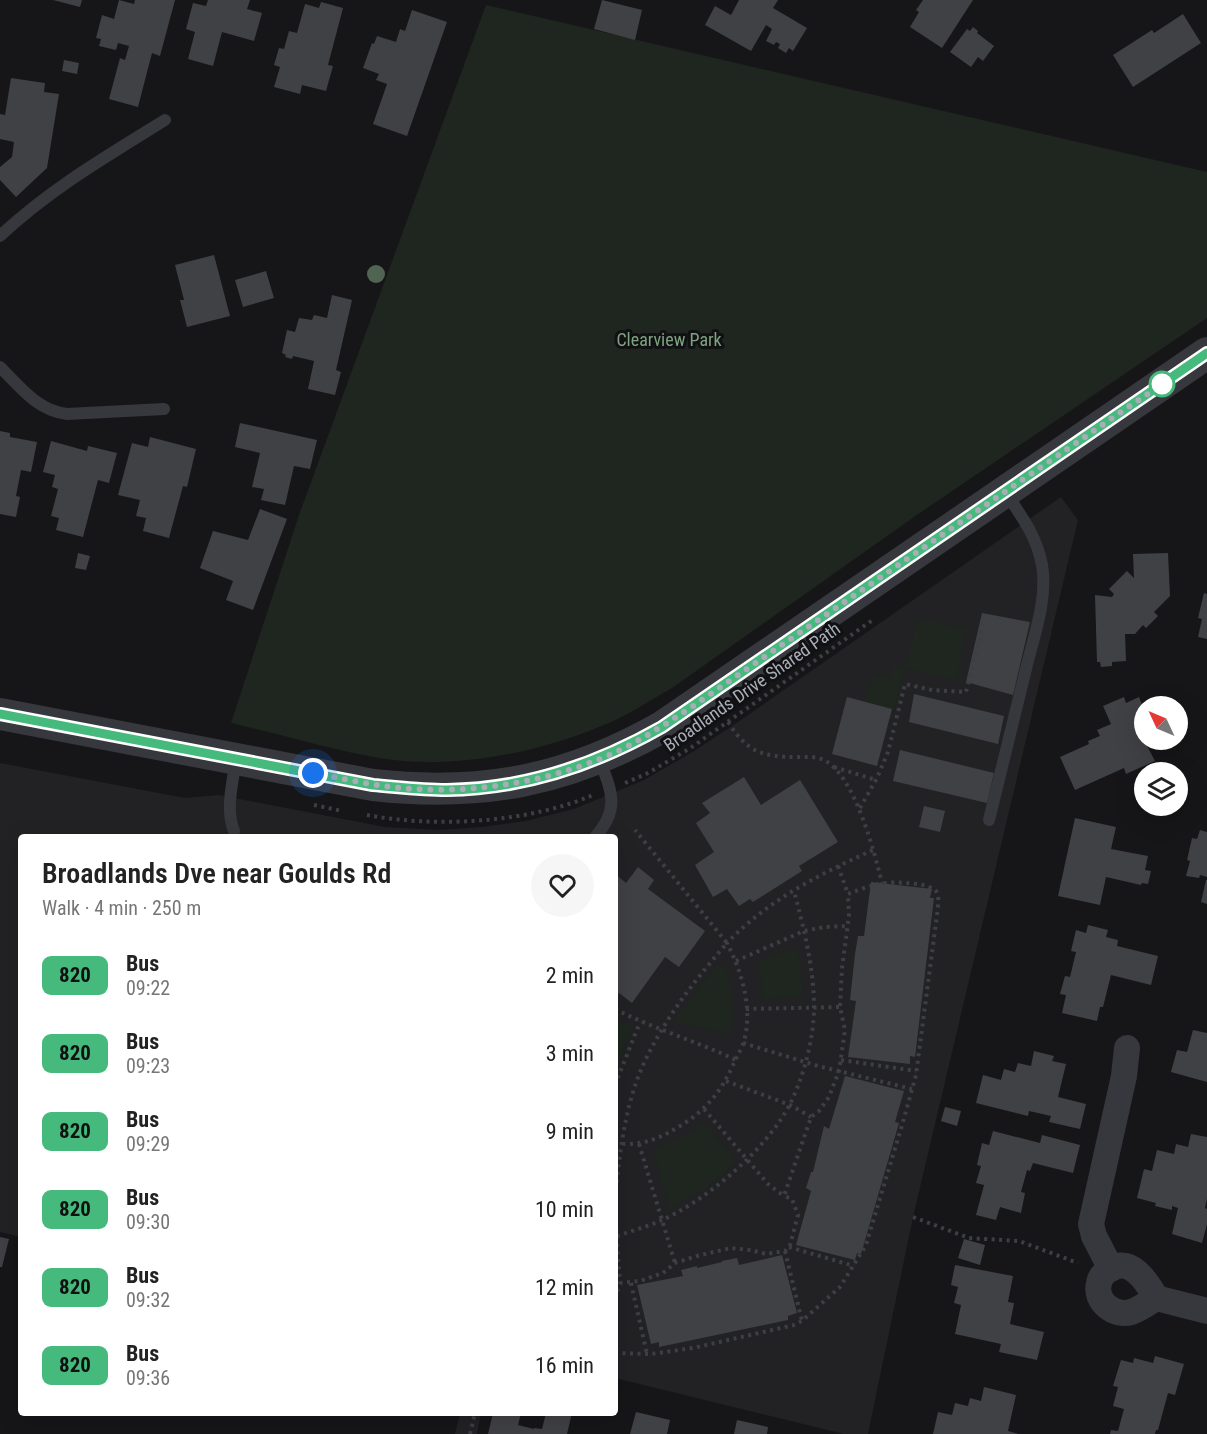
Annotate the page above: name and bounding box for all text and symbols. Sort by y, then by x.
park label: Clearview Park [616,329,722,350]
unlabelled marker [1149,371,1175,397]
street label: Broadlands Drive Shared Path [659,618,844,756]
north arrow [1134,696,1188,750]
map controls [1134,696,1188,816]
your location [298,758,328,788]
button: layers [1134,762,1188,816]
button: heart [531,854,594,917]
text: Broadlands Dve near Goulds Rd [42,857,391,890]
text: Walk · 4 min · 250 m [42,896,201,920]
text: Bus [126,951,159,976]
text: 820 [59,963,91,987]
text: 2 min [546,963,594,988]
text: 09:22 [126,976,170,1000]
text: Bus [126,1029,159,1054]
text: 820 [59,1041,91,1065]
text: 3 min [546,1041,594,1066]
text: 09:23 [126,1054,170,1078]
text: Bus [126,1107,159,1132]
text: 820 [59,1119,91,1143]
text: 9 min [546,1119,594,1144]
text: 09:29 [126,1132,170,1156]
text: Bus [126,1185,159,1210]
text: 820 [59,1197,91,1221]
text: 10 min [535,1197,594,1222]
text: 09:30 [126,1210,170,1234]
text: Bus [126,1263,159,1288]
text: 820 [59,1275,91,1299]
text: 12 min [535,1275,594,1300]
text: 09:32 [126,1288,170,1312]
text: Bus [126,1341,159,1366]
text: 820 [59,1353,91,1377]
text: 16 min [535,1353,594,1378]
text: 09:36 [126,1366,170,1390]

